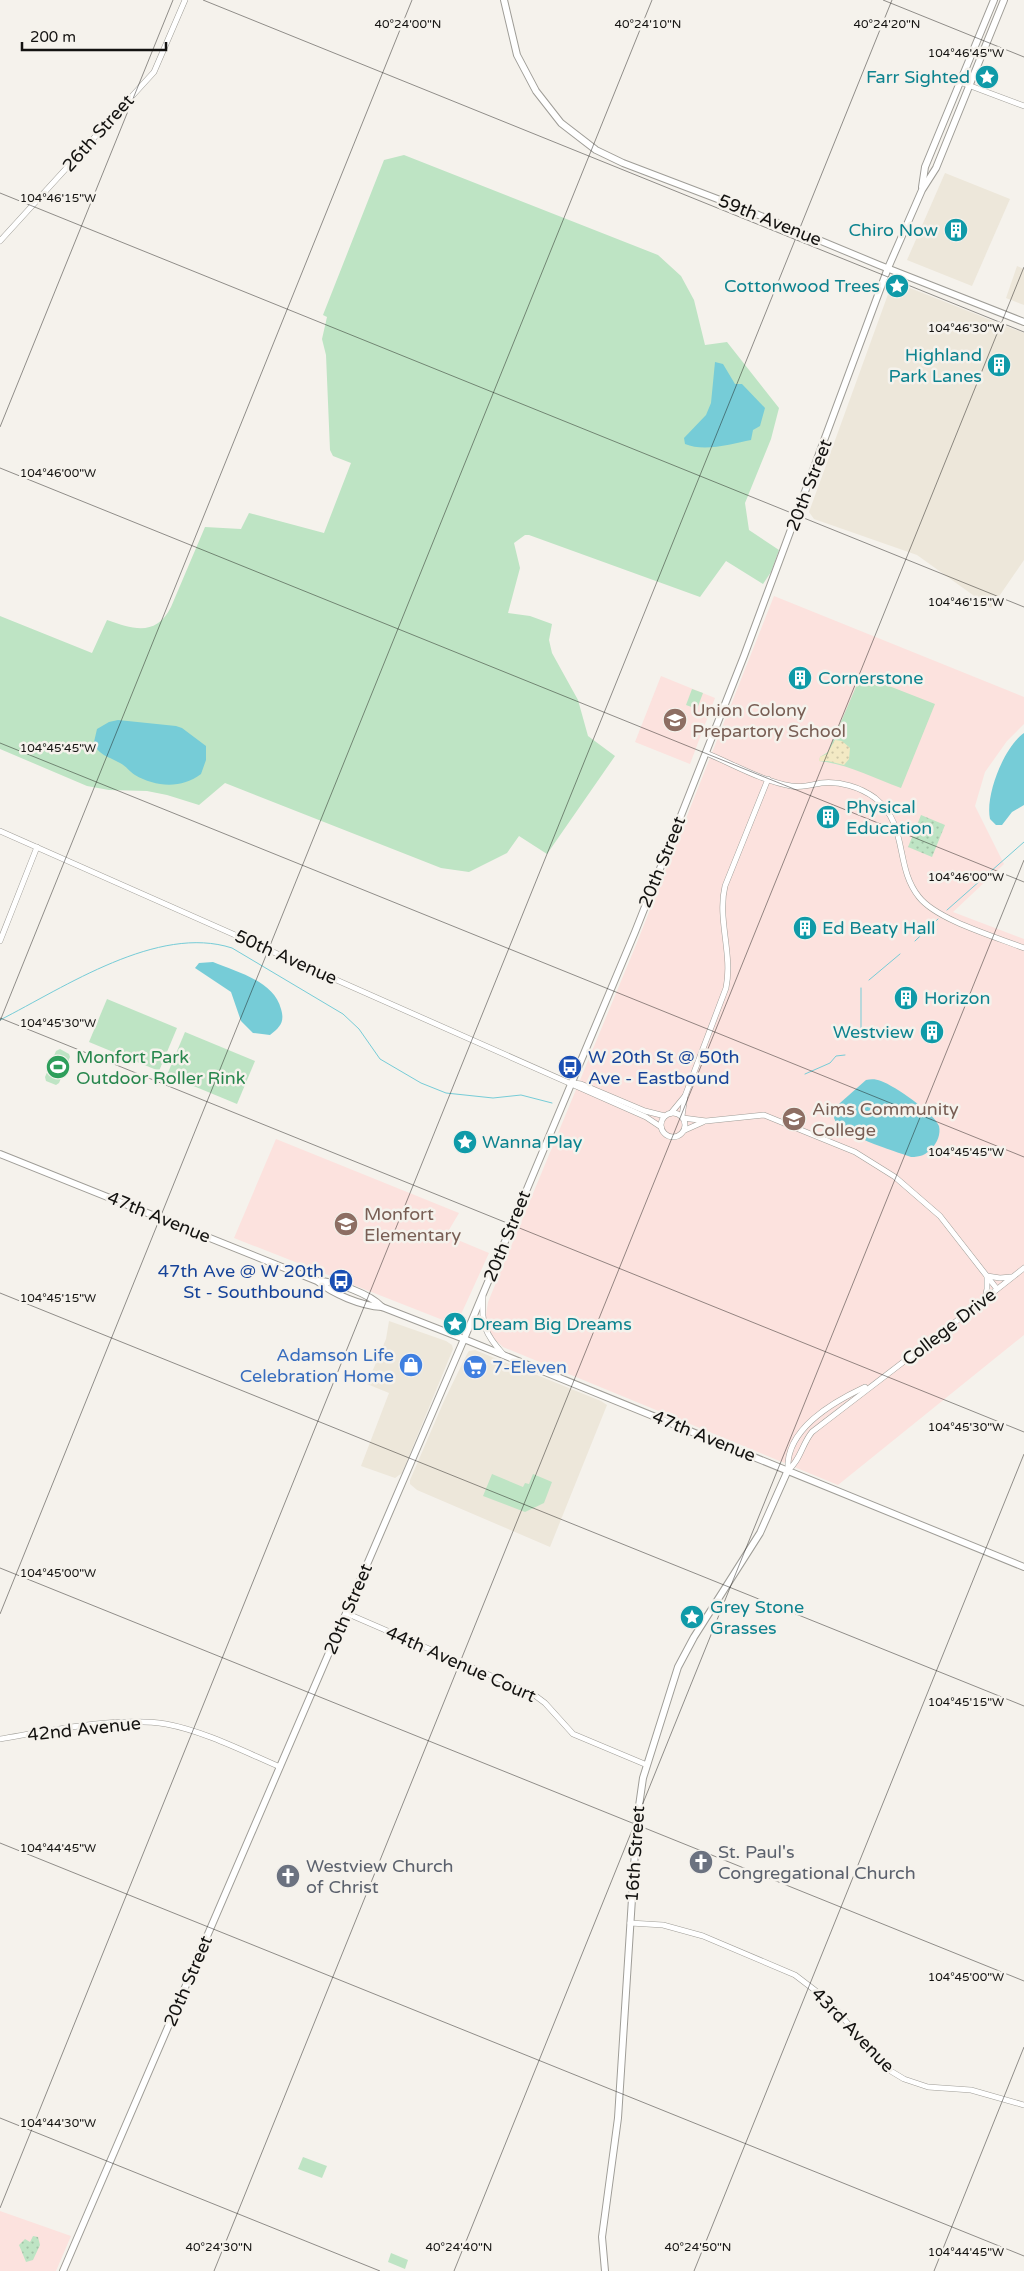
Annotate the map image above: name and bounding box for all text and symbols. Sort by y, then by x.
text: 40°24'00"N [375,17,442,31]
text: 40°24'10"N [615,17,682,31]
text: 40°24'20"N [854,17,921,31]
scale bar [22,20,166,52]
text: 200 m [30,28,76,46]
text: 104°46'45"W [928,46,1004,60]
place icon: Farr Sighted [974,64,1000,90]
place label: Farr Sighted [866,66,970,88]
street label: 26th Street [58,90,139,176]
street label: 59th Avenue [715,189,825,251]
text: 104°46'15"W [20,191,96,205]
building icon: Chiro Now [943,217,969,243]
place label: Chiro Now [849,219,938,241]
place icon: Cottonwood Trees [884,273,910,299]
place label: Cottonwood Trees [724,275,880,297]
text: 104°46'30"W [928,321,1004,335]
place label: Highland Park Lanes [889,344,982,387]
building icon: Highland Park Lanes [986,352,1012,378]
street label: 20th Street [781,436,837,534]
text: 104°46'00"W [20,466,96,480]
text: 104°46'15"W [928,595,1004,609]
building icon: Cornerstone [787,665,813,691]
place label: Cornerstone [818,667,924,689]
place label: Union Colony Prepartory School [692,699,846,742]
school or university icon: Union Colony Prepartory School [662,707,688,733]
text: 104°45'45"W [20,741,96,755]
place label: Physical Education [846,796,932,839]
building icon: Physical Education [815,804,841,830]
street label: 20th Street [634,813,690,911]
text: 104°46'00"W [928,870,1004,884]
building icon: Ed Beaty Hall [792,915,818,941]
place label: Ed Beaty Hall [822,917,936,939]
street label: 50th Avenue [231,925,341,989]
building icon: Horizon [893,985,919,1011]
place label: Horizon [924,987,991,1009]
text: 104°45'30"W [20,1016,96,1030]
building icon: Westview [919,1019,945,1045]
place label: Westview [833,1021,914,1043]
place label: Monfort Park Outdoor Roller Rink [76,1046,246,1089]
place label: W 20th St @ 50th Ave - Eastbound [588,1046,740,1089]
sports icon: Monfort Park Outdoor Roller Rink [45,1054,71,1080]
bus stop icon: W 20th St @ 50th Ave - Eastbound [557,1054,583,1080]
place label: Aims Community College [812,1098,959,1141]
school or university icon: Aims Community College [781,1106,807,1132]
place icon: Wanna Play [452,1129,478,1155]
place label: Wanna Play [482,1131,583,1153]
text: 104°45'45"W [928,1145,1004,1159]
street label: 47th Avenue [104,1186,214,1248]
street label: 20th Street [479,1187,535,1285]
place label: Monfort Elementary [364,1203,461,1246]
school or university icon: Monfort Elementary [333,1211,359,1237]
place label: 47th Ave @ W 20th St - Southbound [158,1260,324,1303]
bus stop icon: 47th Ave @ W 20th St - Southbound [328,1268,354,1294]
street label: College Drive [898,1284,1000,1370]
text: 104°45'15"W [20,1291,96,1305]
place icon: Dream Big Dreams [442,1311,468,1337]
place label: Dream Big Dreams [472,1313,632,1335]
place label: Adamson Life Celebration Home [240,1344,394,1387]
shop icon: Adamson Life Celebration Home [398,1352,424,1378]
supermarket icon: 7-Eleven [462,1354,488,1380]
place label: 7-Eleven [492,1356,567,1378]
street label: 47th Avenue [649,1405,759,1467]
text: 104°45'30"W [928,1420,1004,1434]
street label: 20th Street [319,1560,377,1658]
text: 104°45'00"W [20,1566,96,1580]
place label: Grey Stone Grasses [710,1596,804,1639]
place icon: Grey Stone Grasses [679,1604,705,1630]
street label: 44th Avenue Court [382,1621,540,1707]
text: 104°45'15"W [928,1695,1004,1709]
street label: 42nd Avenue [26,1712,142,1746]
street label: 16th Street [621,1805,649,1903]
text: 104°44'45"W [20,1841,96,1855]
place label: St. Paul's Congregational Church [718,1841,916,1884]
church icon: St. Paul's Congregational Church [688,1849,714,1875]
place label: Westview Church of Christ [306,1855,454,1898]
church icon: Westview Church of Christ [275,1863,301,1889]
street label: 20th Street [159,1932,217,2030]
text: 104°45'00"W [928,1970,1004,1984]
street label: 43rd Avenue [807,1983,899,2077]
text: 104°44'30"W [20,2116,96,2130]
text: 40°24'30"N [186,2240,253,2254]
text: 40°24'40"N [426,2240,493,2254]
text: 40°24'50"N [665,2240,732,2254]
text: 104°44'45"W [928,2245,1004,2259]

